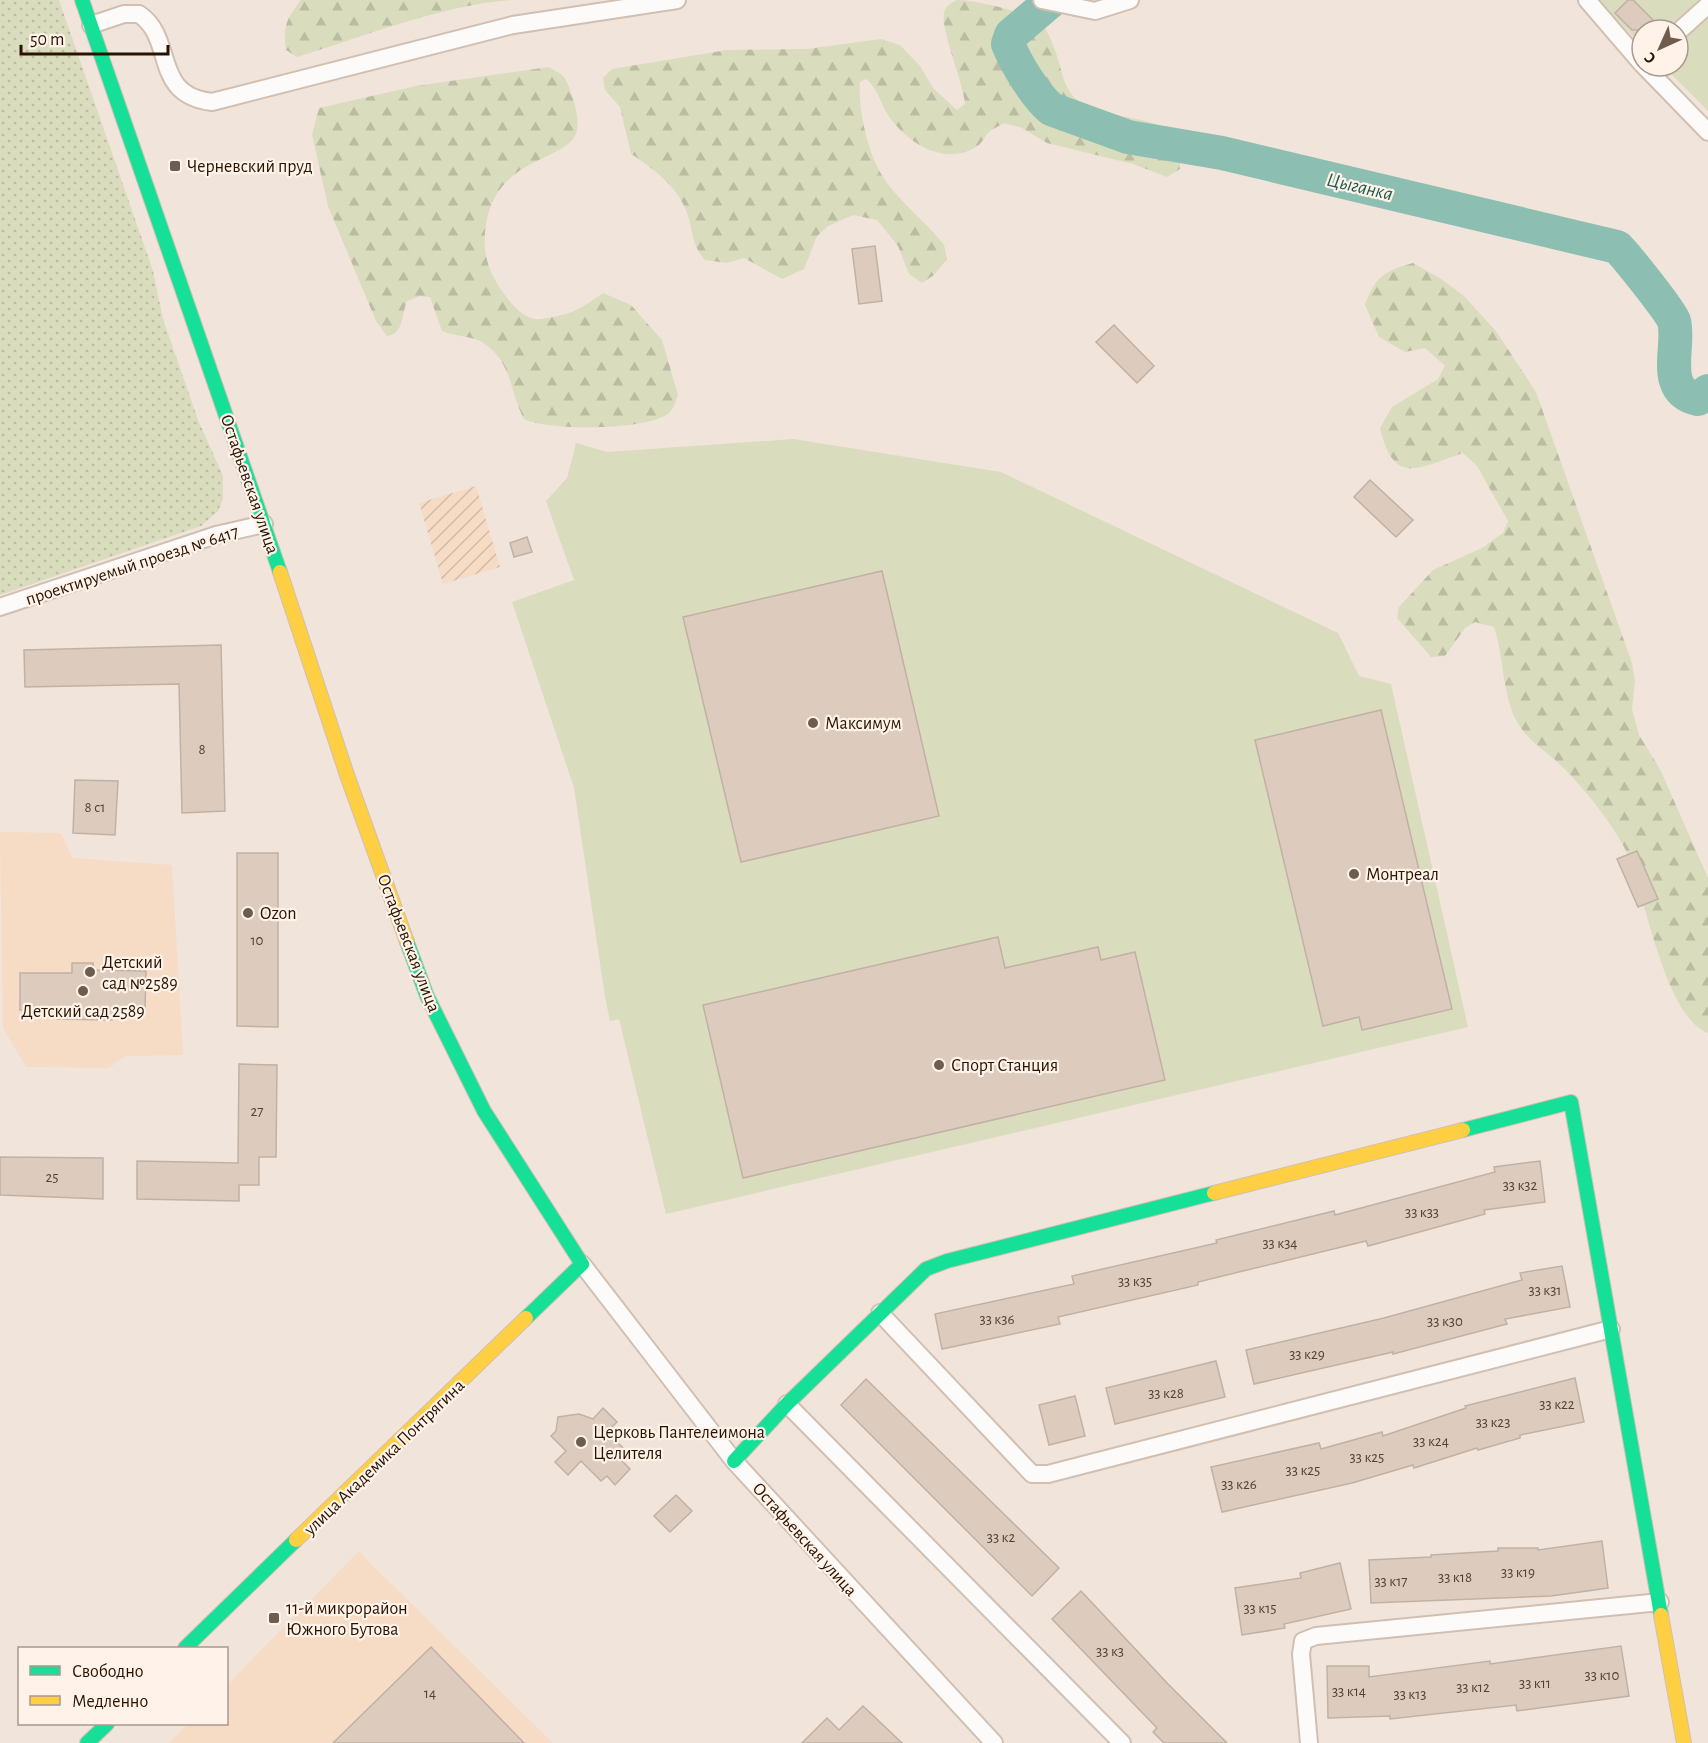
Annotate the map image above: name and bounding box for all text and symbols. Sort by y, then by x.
scale bar [21,18,168,56]
north arrow [1630,18,1690,78]
text: 50 m [30,31,64,49]
text: С [1641,49,1659,67]
place label: Черневский пруд [187,158,313,176]
marker: Черневский пруд [168,159,182,173]
water label: Цыганка [1325,170,1395,204]
street label: Остафьевская улица [217,412,281,556]
street label: проектируемый проезд № 6417 [23,523,241,609]
place label: Максимум [825,715,902,733]
marker: Максимум [806,716,820,730]
house number: 8 [198,742,206,757]
house number: 8 с1 [85,800,105,815]
place label: Монтреал [1366,866,1439,884]
marker: Монтреал [1347,867,1361,881]
street label: Остафьевская улица [373,872,443,1015]
place label: Ozon [260,905,297,923]
marker: Ozon [241,906,255,920]
house number: 10 [250,933,264,948]
place label: Детский сад №2589 [102,954,178,993]
marker: Детский сад №2589 [83,965,97,979]
marker: Детский сад 2589 [76,984,90,998]
place label: Детский сад 2589 [21,1003,145,1021]
place label: Спорт Станция [951,1057,1058,1075]
marker: Спорт Станция [932,1058,946,1072]
house number: 27 [250,1104,264,1119]
house number: 25 [45,1170,59,1185]
house number: 33 к32 [1503,1178,1538,1193]
house number: 33 к33 [1405,1205,1439,1220]
house number: 33 к34 [1262,1236,1298,1251]
house number: 33 к35 [1118,1274,1152,1289]
house number: 33 к31 [1528,1283,1562,1298]
house number: 33 к36 [980,1312,1014,1327]
house number: 33 к30 [1427,1314,1463,1329]
house number: 33 к29 [1289,1347,1325,1362]
street label: улица Академика Понтрягина [300,1376,468,1540]
house number: 33 к28 [1148,1386,1184,1401]
house number: 33 к22 [1539,1397,1575,1412]
house number: 33 к23 [1476,1415,1510,1430]
place label: Церковь Пантелеимона Целителя [593,1424,765,1463]
house number: 33 к24 [1413,1434,1449,1449]
marker: Церковь Пантелеимона Целителя [574,1435,588,1449]
house number: 33 к25 [1350,1450,1384,1465]
house number: 33 к25 [1286,1463,1320,1478]
house number: 33 к26 [1221,1477,1257,1492]
street label: Остафьевская улица [749,1479,860,1600]
house number: 33 к2 [987,1530,1015,1545]
house number: 33 к19 [1501,1565,1535,1580]
house number: 33 к18 [1438,1570,1472,1585]
house number: 33 к17 [1374,1574,1408,1589]
place label: 11-й микрорайон Южного Бутова [286,1600,408,1639]
house number: 33 к15 [1243,1601,1277,1616]
marker: 11-й микрорайон Южного Бутова [267,1611,281,1625]
house number: 33 к3 [1096,1644,1124,1659]
legend [18,1647,228,1725]
text: Свободно [72,1662,144,1681]
house number: 33 к10 [1585,1668,1619,1683]
house number: 33 к11 [1519,1676,1551,1691]
house number: 33 к12 [1456,1680,1490,1695]
house number: 33 к14 [1332,1684,1366,1699]
house number: 14 [424,1686,436,1701]
house number: 33 к13 [1393,1687,1427,1702]
text: Медленно [72,1693,148,1711]

